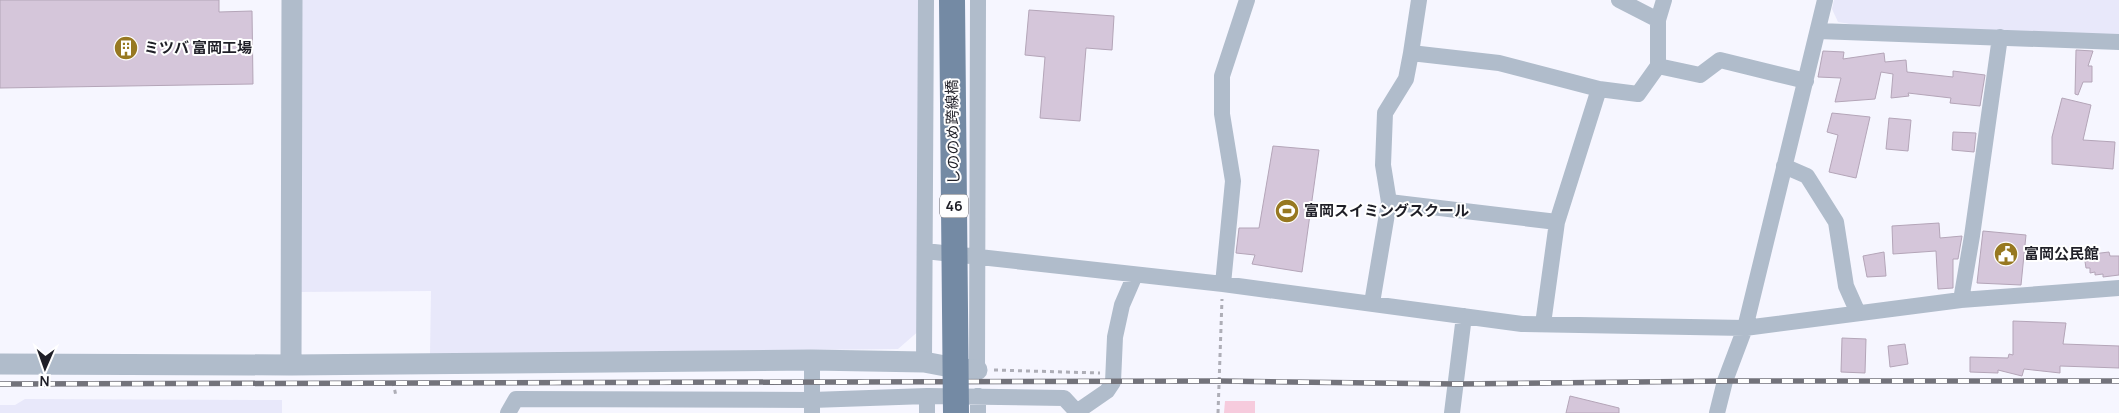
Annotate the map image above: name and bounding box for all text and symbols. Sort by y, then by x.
building icon: ミツバ 富岡工場 [113,35,139,61]
place label: ミツバ 富岡工場 [144,37,252,58]
street label: しののめ跨線橋 [941,79,964,185]
road number: 46 [940,195,968,218]
sports icon: 富岡スイミングスクール [1274,198,1300,224]
place label: 富岡スイミングスクール [1304,200,1469,221]
public building icon: 富岡公民館 [1993,241,2019,267]
place label: 富岡公民館 [2024,243,2099,264]
north arrow [20,343,70,393]
text: N [39,372,50,391]

